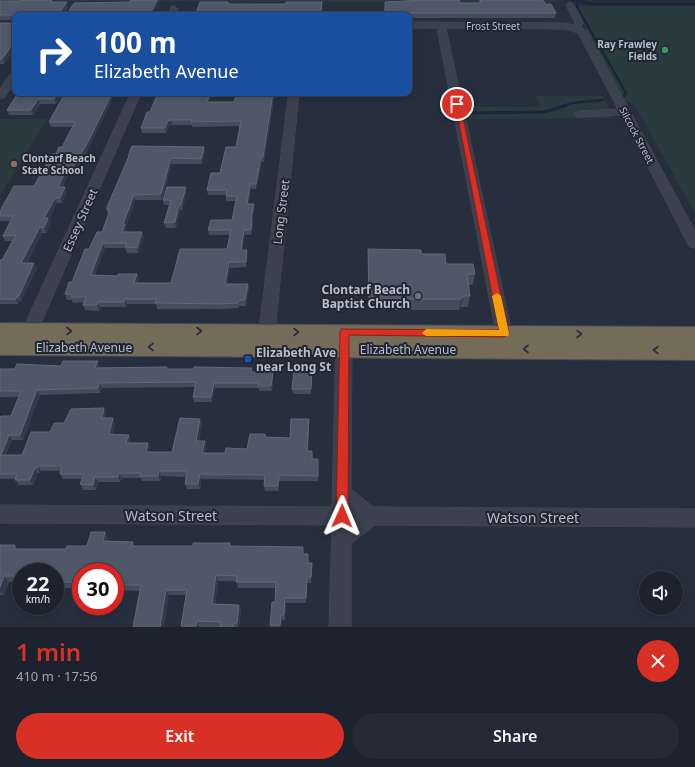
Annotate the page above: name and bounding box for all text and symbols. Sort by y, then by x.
street label: Frost Street [466,19,520,33]
text: 100 m [94,23,177,61]
icon: right [28,28,80,80]
place label: Ray Frawley Fields [597,37,657,63]
marker: Ray Frawley Fields [660,45,670,55]
text: Elizabeth Avenue [94,59,239,83]
pin [440,87,474,121]
icon: arrive [446,93,468,115]
street label: Silcock Street [616,104,658,166]
place label: Clontarf Beach State School [22,151,96,177]
marker: Clontarf Beach State School [9,159,19,169]
street label: Long Street [269,178,293,245]
street label: Essey Street [59,185,102,254]
place label: Clontarf Beach Baptist Church [322,281,410,312]
marker: Clontarf Beach Baptist Church [413,291,423,301]
one-way arrow [66,327,72,335]
one-way arrow [196,327,202,335]
one-way arrow [293,328,299,336]
one-way arrow [576,330,582,338]
street label: Elizabeth Avenue [36,339,132,356]
street label: Elizabeth Avenue [360,341,456,358]
one-way arrow [148,343,154,351]
place label: Elizabeth Ave near Long St [256,344,336,375]
one-way arrow [523,345,529,354]
one-way arrow [653,346,659,355]
marker: Elizabeth Ave near Long St [243,354,253,364]
position arrow [321,495,363,537]
street label: Watson Street [125,506,217,525]
street label: Watson Street [487,508,579,527]
speed limit sign: 30 [72,563,124,615]
text: 22 [27,570,49,597]
map controls [639,571,683,615]
button: sound [639,571,683,615]
text: km/h [26,592,50,606]
text: 1 min [16,635,81,668]
button: close [637,640,679,682]
text: 410 m · 17:56 [16,667,97,685]
button: Exit [16,713,344,759]
button: Share [352,713,679,759]

